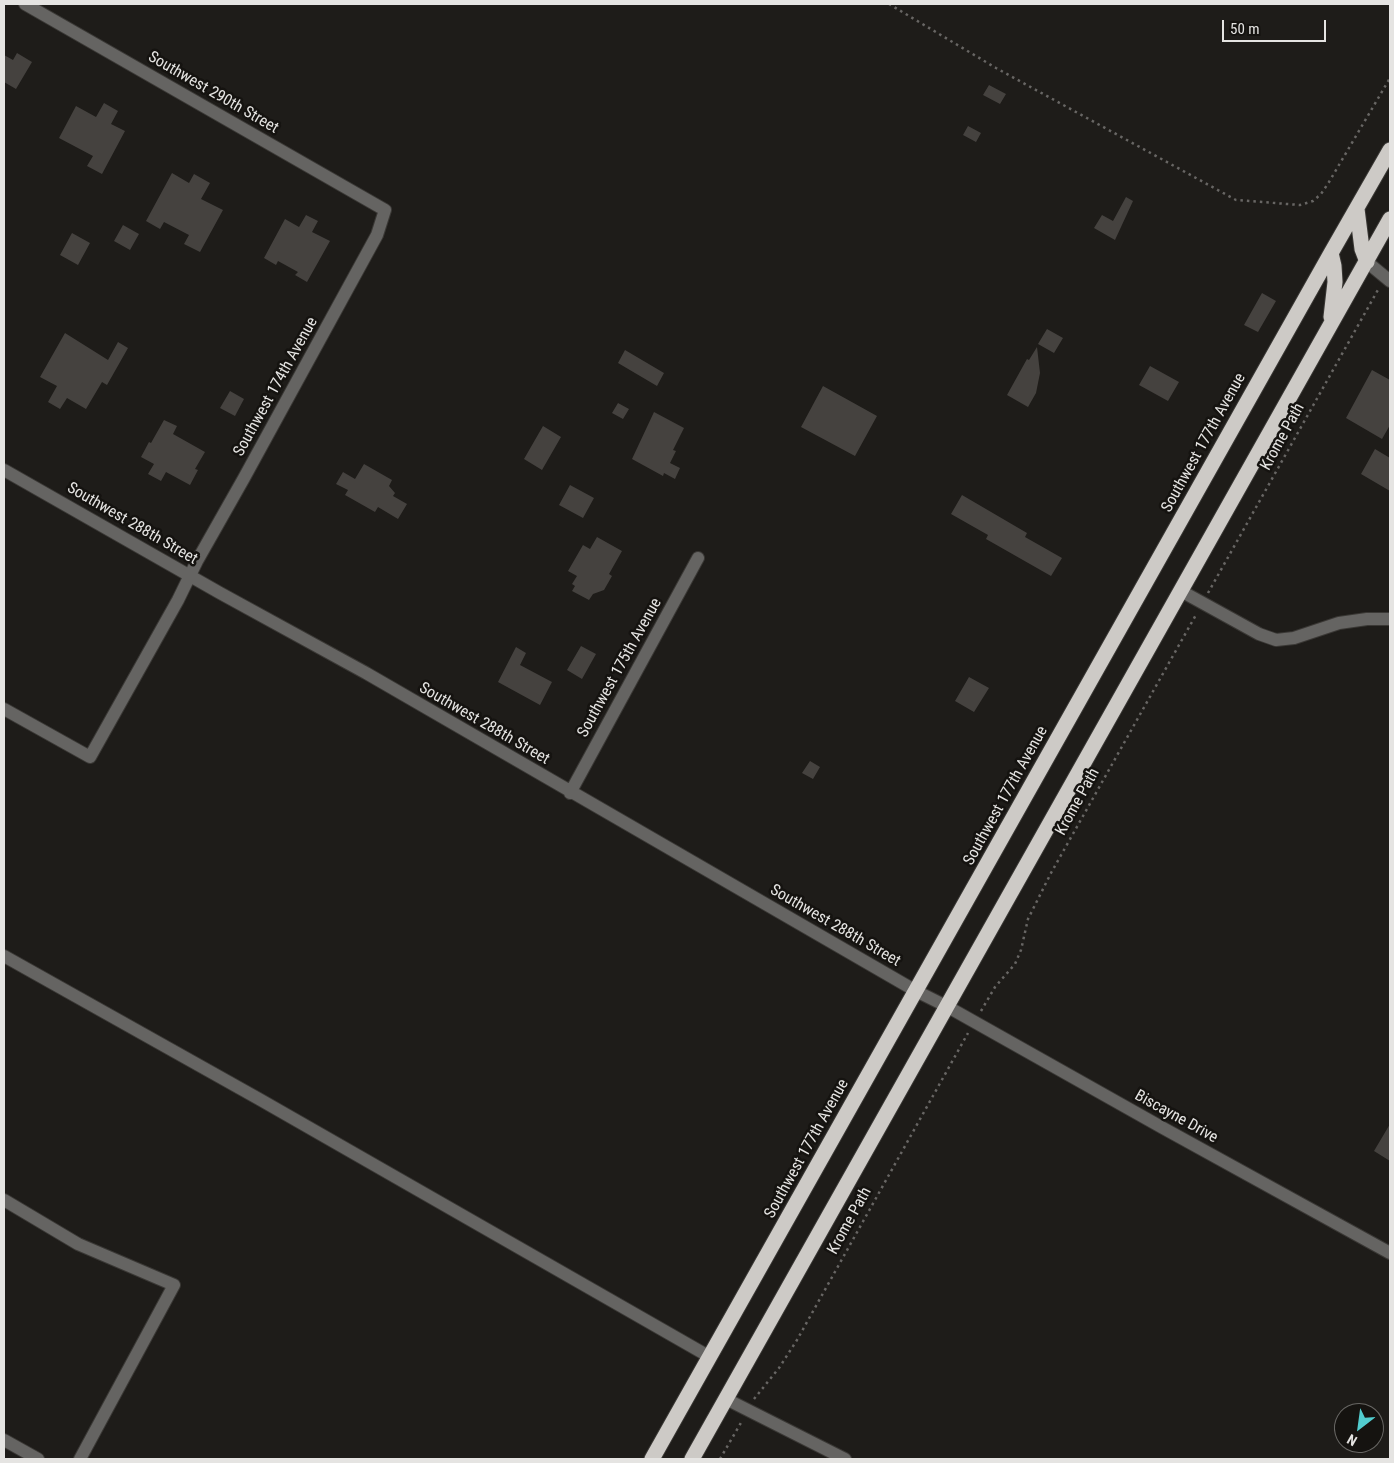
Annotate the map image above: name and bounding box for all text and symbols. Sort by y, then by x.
scale bar [1224,10,1328,42]
text: 50 m [1230,20,1260,38]
street label: Southwest 290th Street [144,48,282,138]
street label: Southwest 174th Avenue [230,314,322,460]
street label: Southwest 177th Avenue [1158,370,1250,516]
street label: Krome Path [1257,400,1309,474]
street label: Southwest 288th Street [63,479,201,569]
street label: Southwest 175th Avenue [574,595,666,741]
street label: Southwest 288th Street [415,679,553,769]
street label: Southwest 177th Avenue [960,723,1052,869]
street label: Krome Path [1052,765,1104,839]
street label: Southwest 288th Street [766,881,904,971]
street label: Southwest 177th Avenue [761,1076,853,1222]
street label: Biscayne Drive [1131,1086,1221,1148]
street label: Krome Path [824,1184,876,1258]
north arrow [1334,1403,1384,1453]
text: N [1344,1431,1360,1449]

